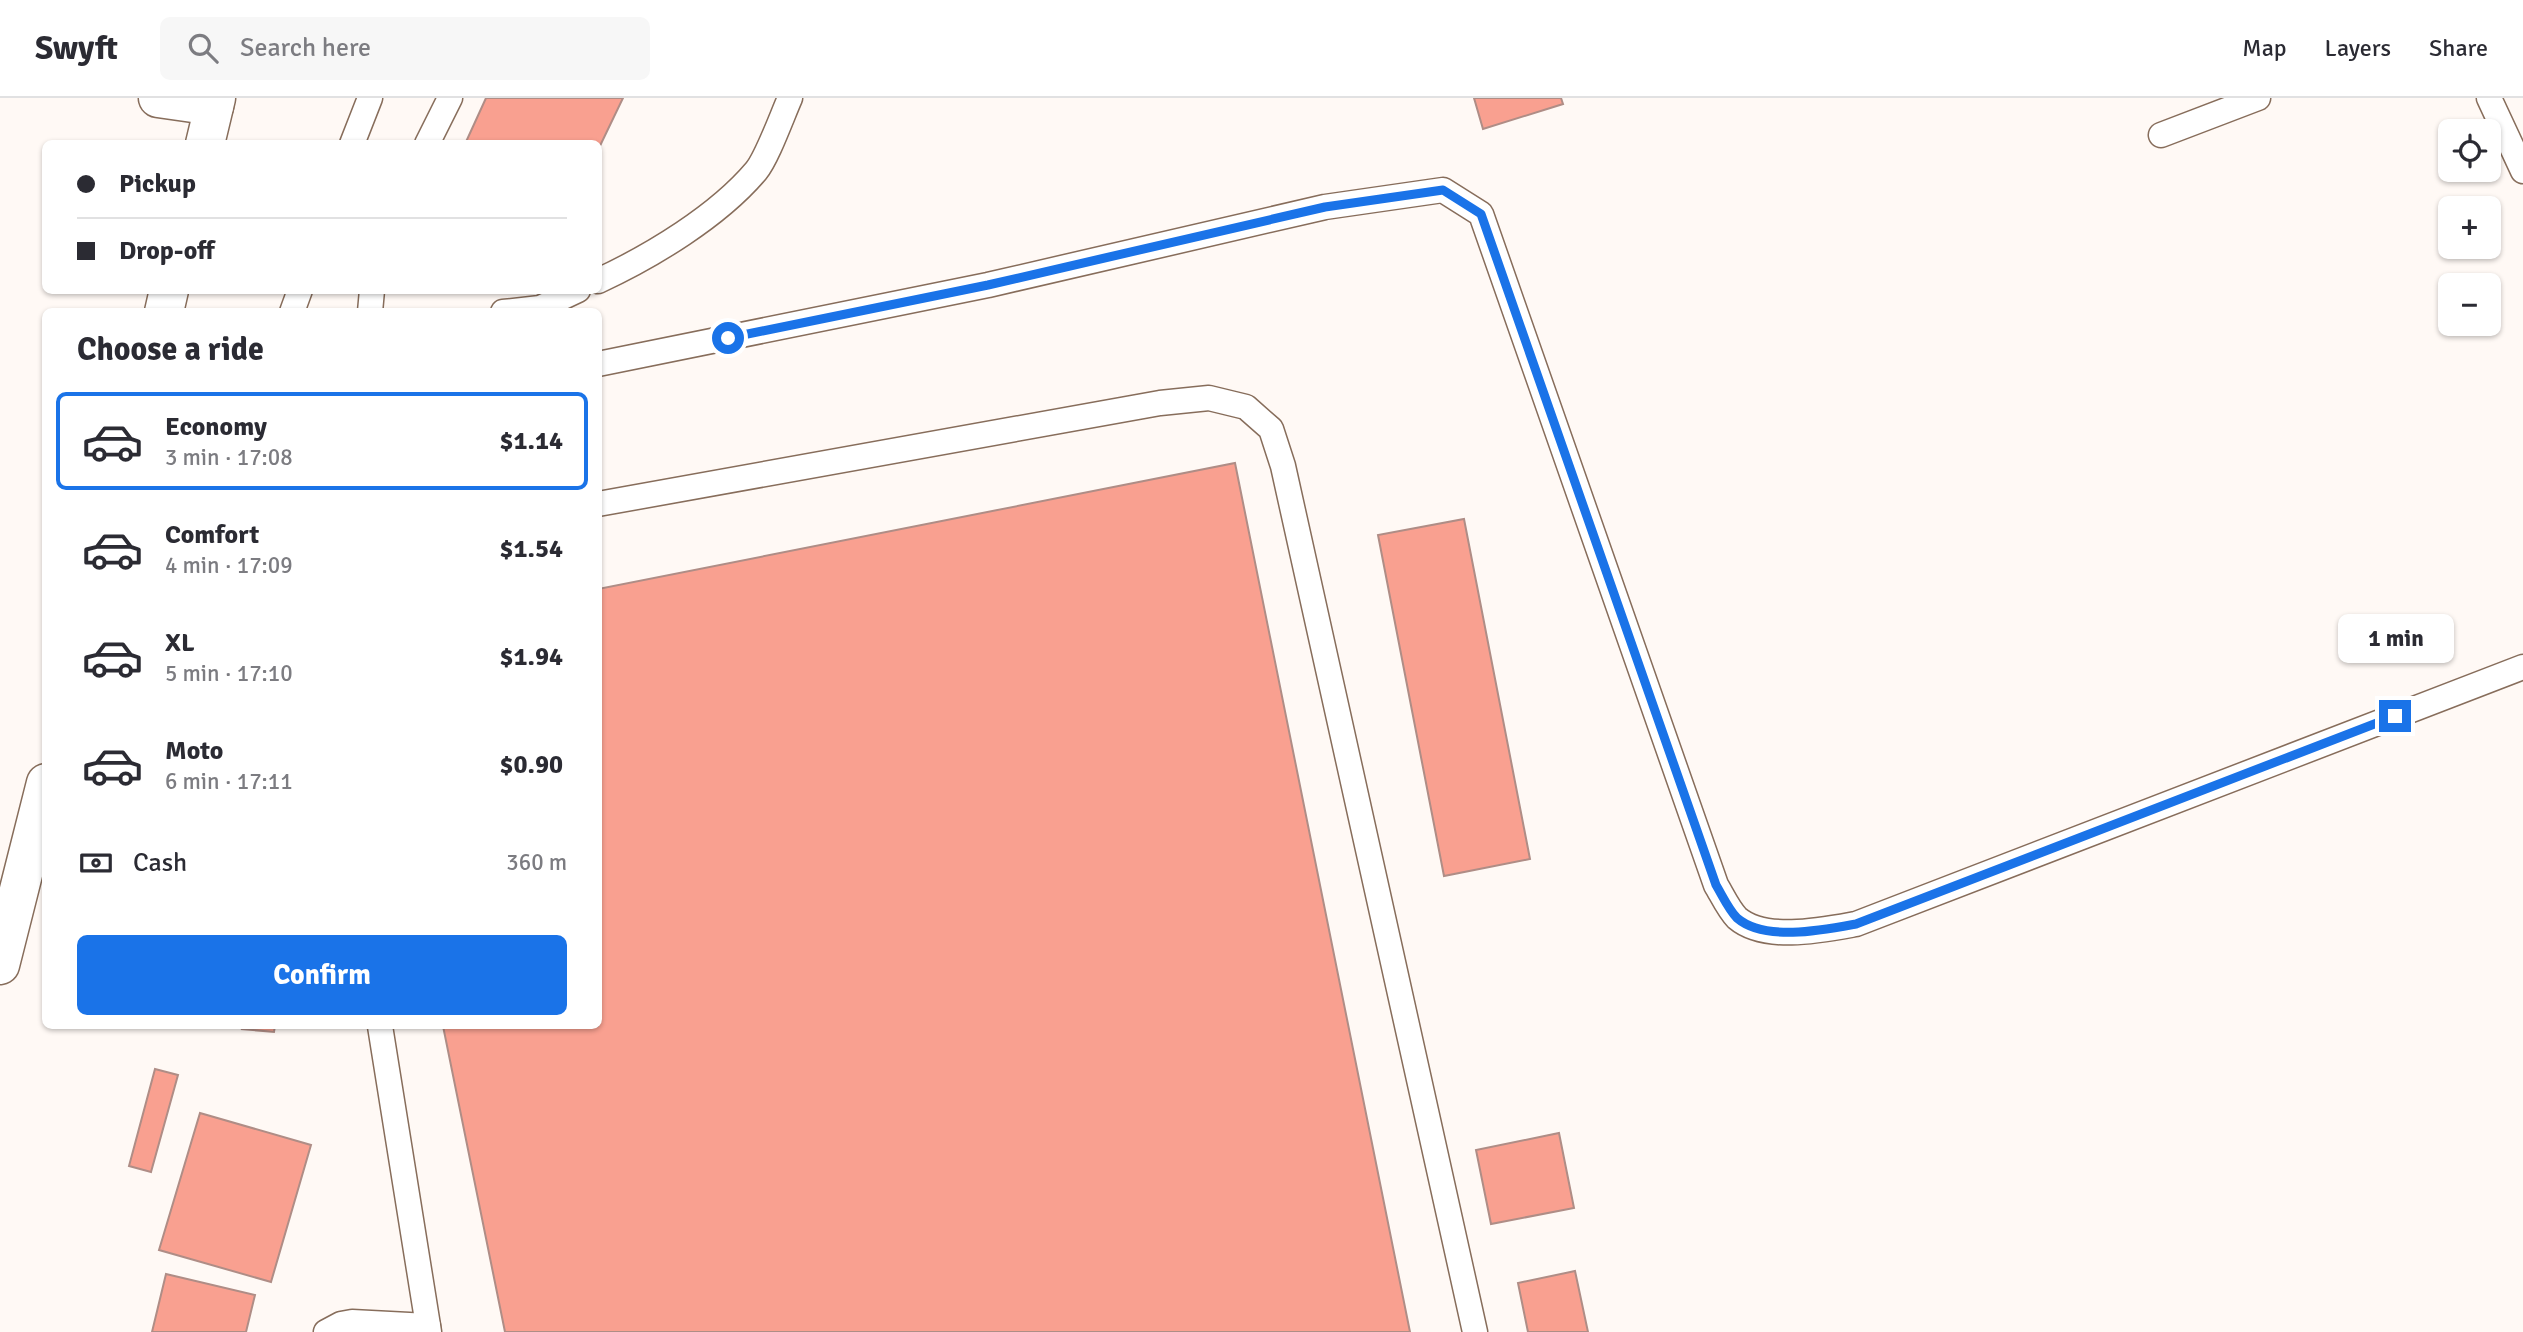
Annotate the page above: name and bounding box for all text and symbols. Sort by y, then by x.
search box [160,17,650,80]
text: Swyft [35,28,118,69]
icon: search [184,29,222,67]
text: Search here [240,32,371,64]
text: Map [2242,33,2287,63]
text: Layers [2325,33,2391,63]
text: Share [2429,33,2488,63]
map controls [2438,119,2501,336]
button: locate [2438,119,2501,182]
text: Pickup [119,168,196,200]
button: + [2438,196,2501,259]
text: Drop-off [119,235,215,267]
button: − [2438,273,2501,336]
route start [712,322,744,354]
text: Choose a ride [77,330,264,369]
icon: car [81,410,144,473]
text: Economy [165,411,267,443]
text: $1.14 [499,425,563,457]
text: 3 min · 17:08 [165,443,293,472]
icon: car [81,518,144,581]
text: Comfort [165,519,259,551]
text: $1.54 [499,533,563,565]
text: 4 min · 17:09 [165,551,293,580]
callout: 1 min [2337,614,2453,664]
text: 1 min [2368,624,2424,653]
icon: car [81,626,144,689]
text: XL [165,627,195,659]
text: $1.94 [499,641,563,673]
text: 5 min · 17:10 [165,659,293,688]
route end [2379,700,2411,732]
icon: car [81,734,144,797]
text: Moto [165,735,223,767]
text: $0.90 [499,749,563,781]
text: 6 min · 17:11 [165,767,293,796]
icon: cash [77,844,115,882]
text: Cash [133,847,187,879]
text: 360 m [506,848,567,877]
button: Confirm [77,935,567,1015]

